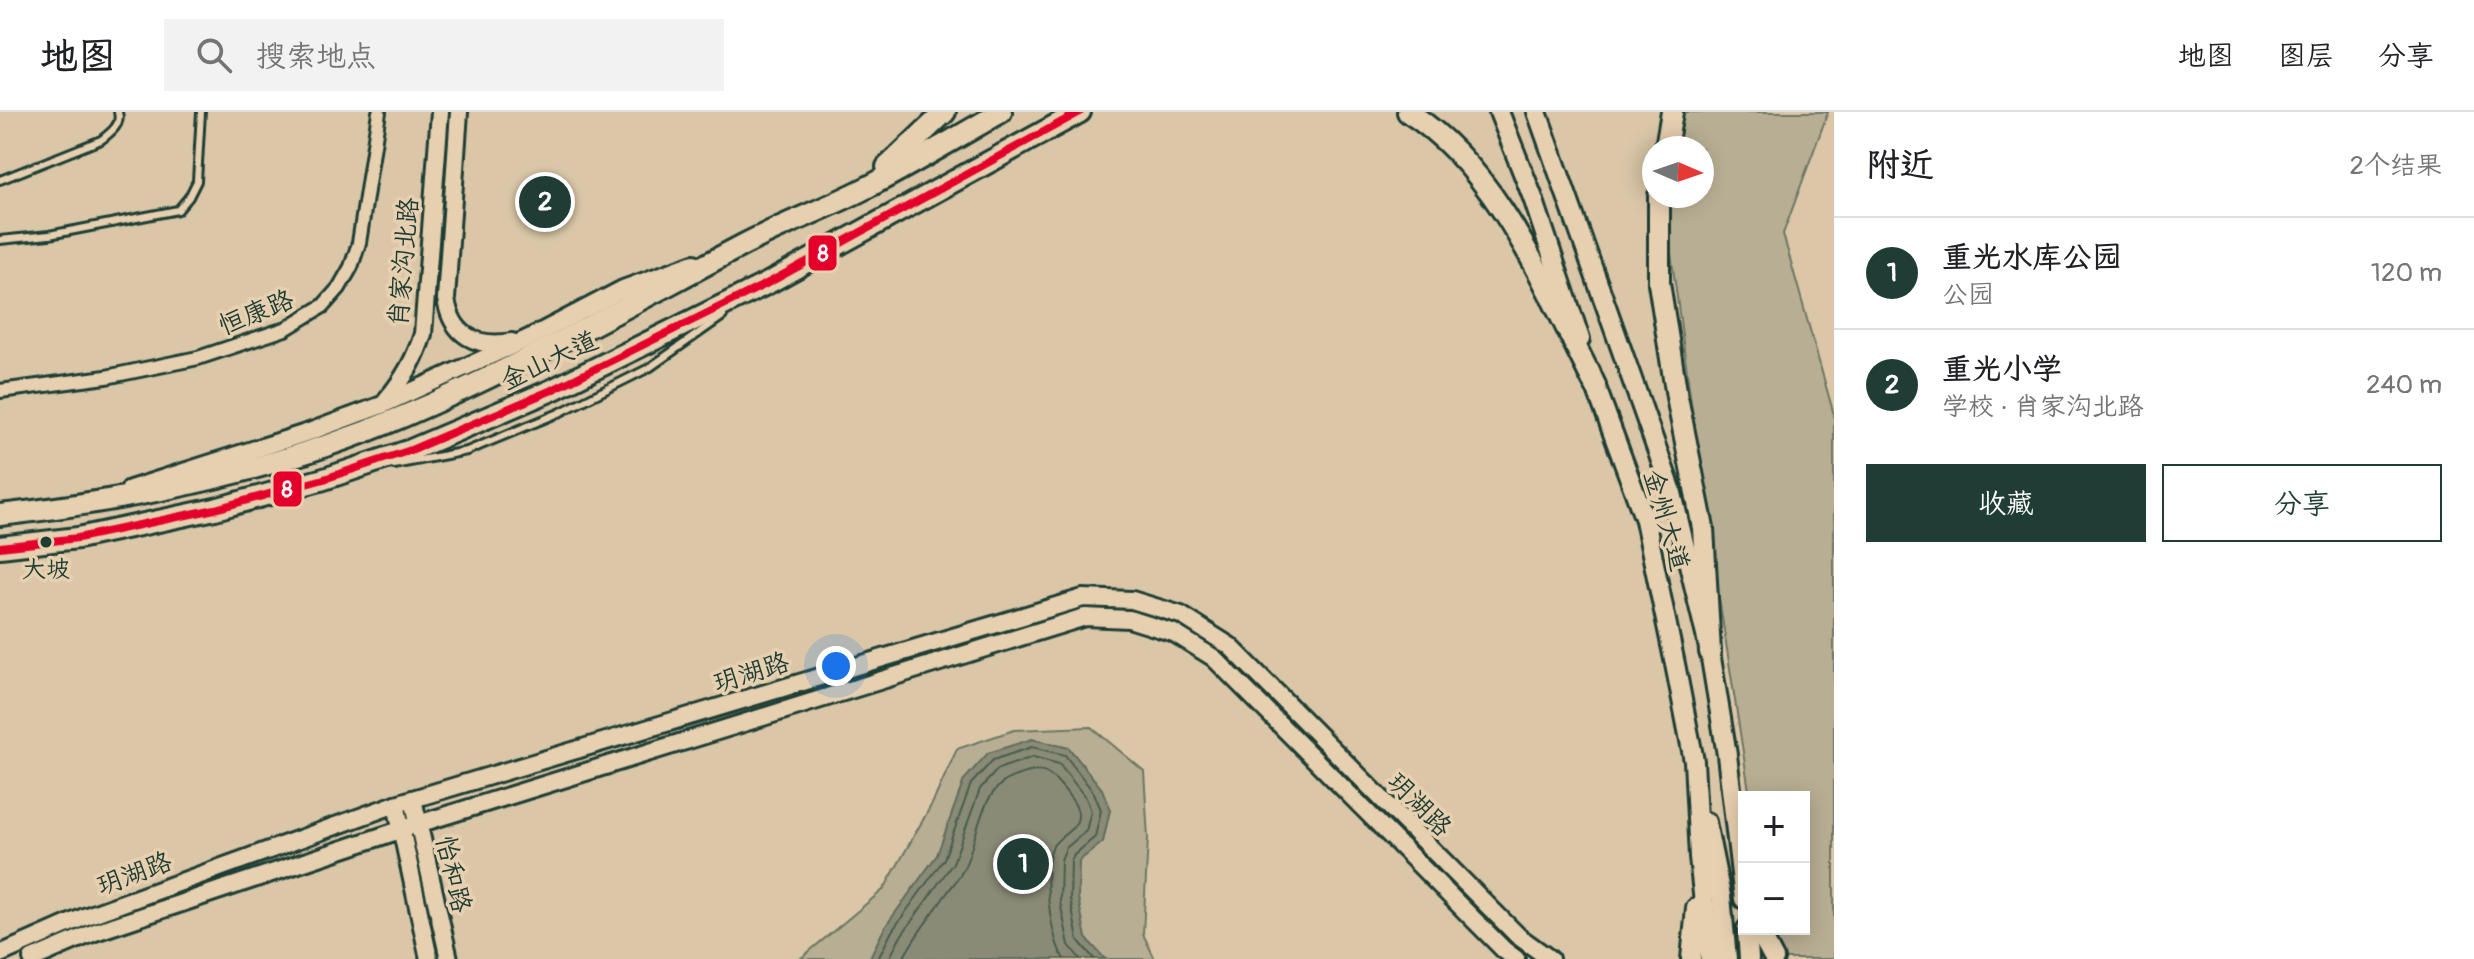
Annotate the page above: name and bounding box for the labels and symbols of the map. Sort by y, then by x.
north arrow [1642,136,1714,208]
pin: 2 [519,172,571,232]
street label: 肖家沟北路 [382,196,426,328]
line badge: 8 [807,234,838,272]
text: 8 [817,240,829,268]
street label: 恒康路 [214,283,299,342]
street label: 金山大道 [496,324,603,397]
street label: 金州大道 [1636,466,1696,575]
line badge: 8 [272,470,303,508]
text: 8 [281,476,293,504]
marker: 大坡 [38,534,54,550]
place label: 大坡 [22,555,70,584]
street label: 玥湖路 [709,646,793,700]
your location [816,646,856,686]
street label: 玥湖路 [1380,766,1458,844]
street label: 怡和路 [429,833,477,916]
pin: 1 [997,834,1049,894]
street label: 玥湖路 [92,846,176,902]

